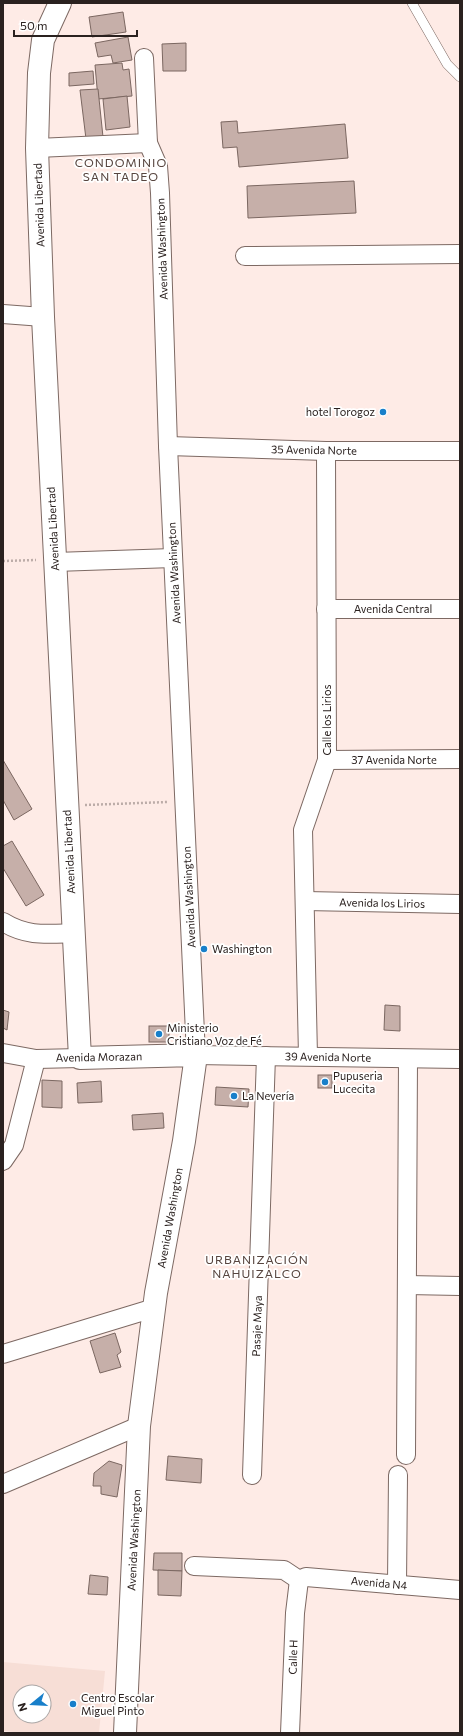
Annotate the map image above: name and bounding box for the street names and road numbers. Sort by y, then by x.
street label: Avenida Libertad [31,163,46,247]
street label: Avenida Washington [153,198,170,300]
street label: 35 Avenida Norte [271,442,357,457]
street label: Avenida Libertad [44,487,61,571]
street label: Avenida Washington [164,522,183,624]
street label: Avenida Central [354,602,432,615]
street label: Calle los Lirios [320,685,333,755]
street label: 37 Avenida Norte [351,753,437,766]
street label: Avenida Libertad [60,810,77,894]
street label: Avenida Washington [179,846,198,948]
street label: Avenida los Lirios [339,895,425,910]
street label: Avenida Morazan [56,1049,142,1064]
street label: 39 Avenida Norte [285,1049,371,1064]
street label: Avenida Washington [154,1167,185,1269]
street label: Pasaje Maya [249,1295,264,1357]
street label: Avenida Washington [124,1489,143,1591]
street label: Avenida N4 [350,1574,408,1591]
street label: Calle H [285,1639,300,1675]

